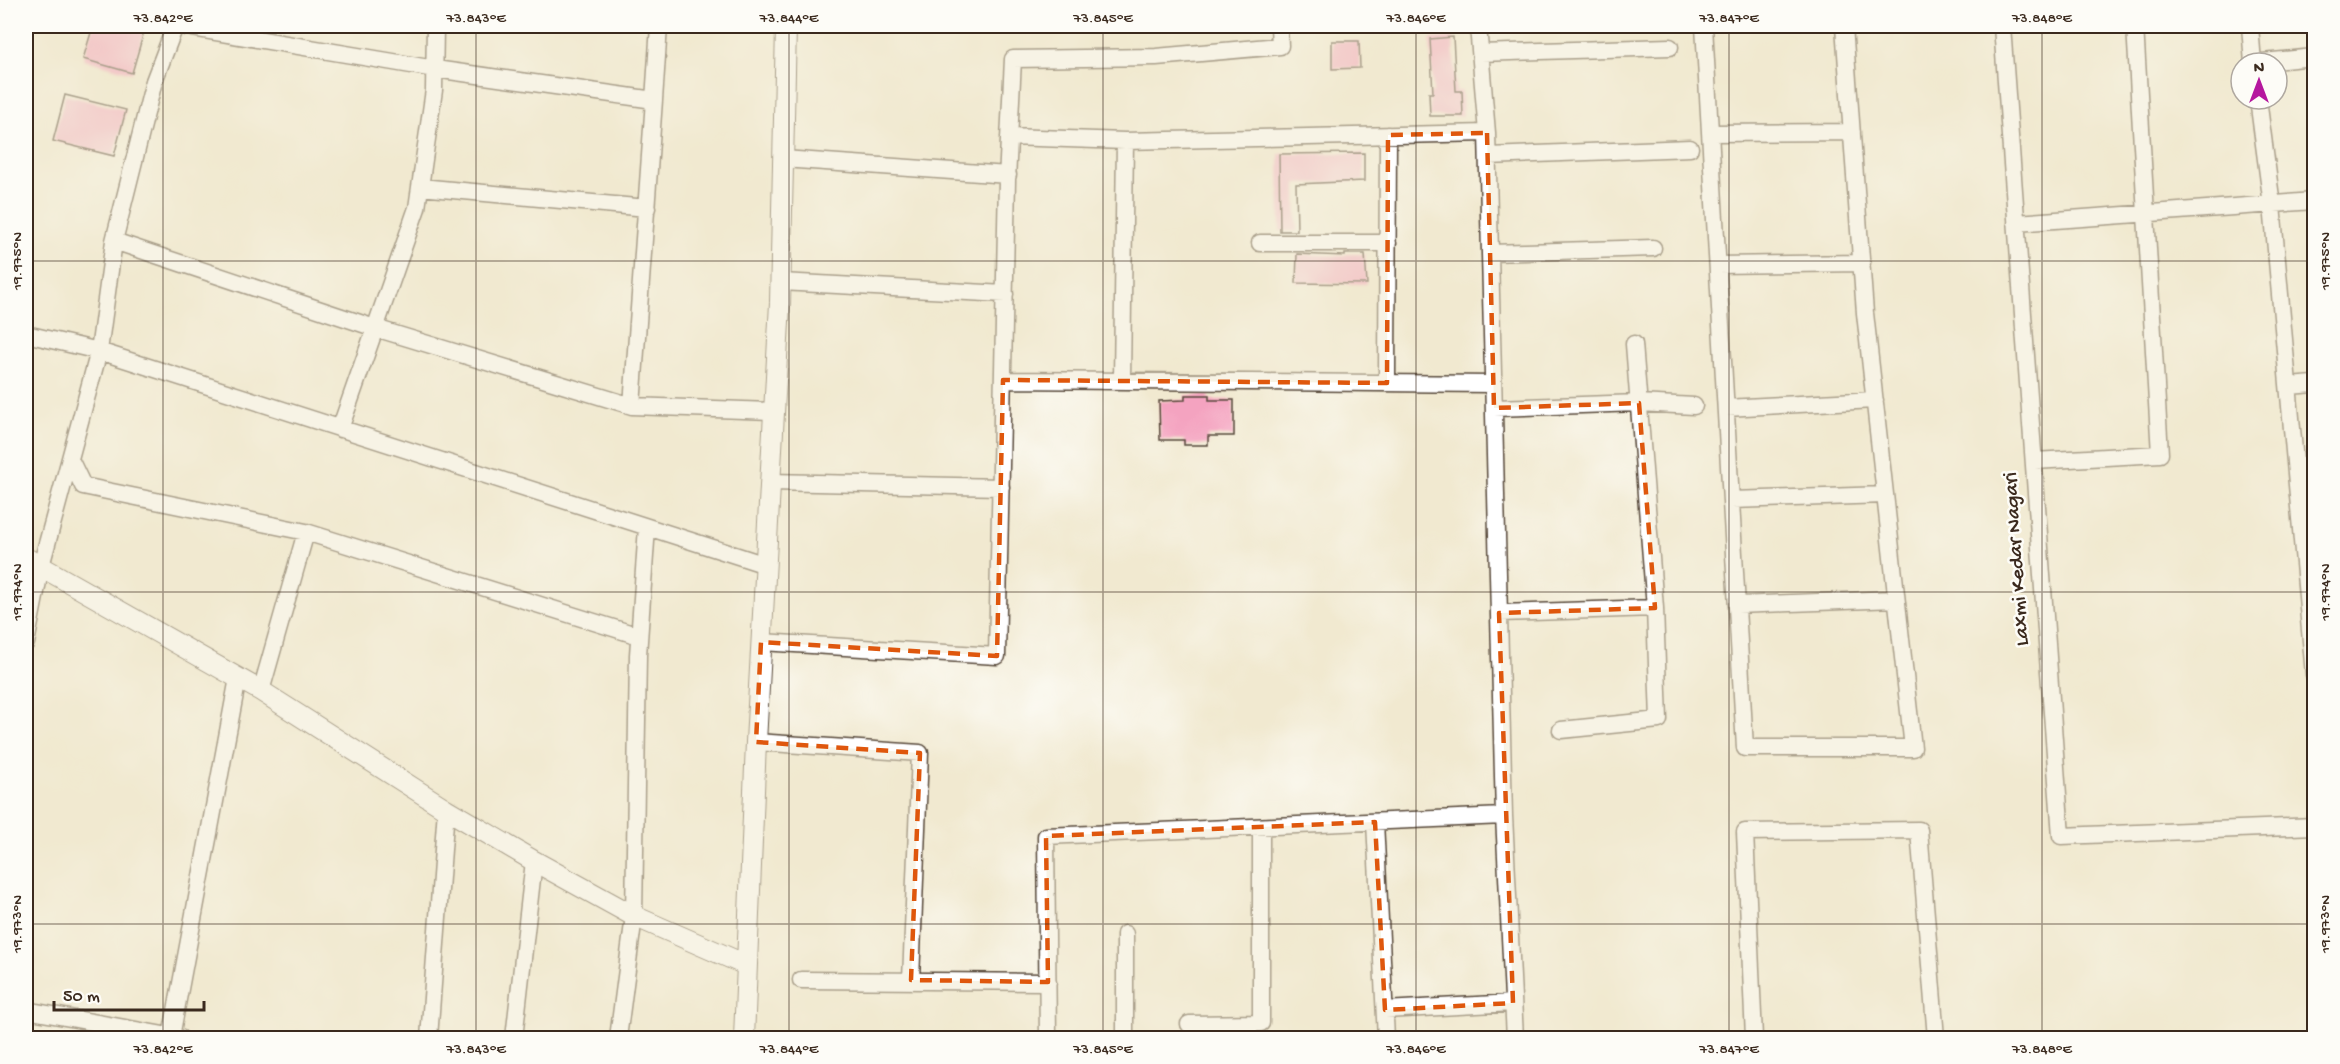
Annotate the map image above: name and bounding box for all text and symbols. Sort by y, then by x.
text: 73.842°E [132,10,193,28]
text: 73.843°E [445,10,506,28]
text: 73.844°E [759,10,819,28]
text: 73.845°E [1072,10,1133,28]
text: 73.846°E [1385,10,1446,28]
text: 73.847°E [1698,10,1759,28]
text: 73.848°E [2011,10,2073,28]
north arrow [2229,51,2289,111]
text: N [2254,60,2265,79]
text: 19.975°N [9,232,27,291]
text: 19.975°N [2317,232,2335,291]
street label: Laxmi Kedar Nagari [1999,471,2037,647]
text: 19.974°N [9,563,27,622]
text: 19.974°N [2317,563,2335,622]
text: 19.973°N [9,895,27,954]
text: 19.973°N [2317,895,2335,954]
scale bar [54,974,204,1012]
text: 50 m [63,987,100,1008]
text: 73.842°E [132,1041,193,1059]
text: 73.843°E [445,1041,506,1059]
text: 73.844°E [759,1041,819,1059]
text: 73.845°E [1072,1041,1133,1059]
text: 73.846°E [1385,1041,1446,1059]
text: 73.847°E [1698,1041,1759,1059]
text: 73.848°E [2011,1041,2073,1059]

